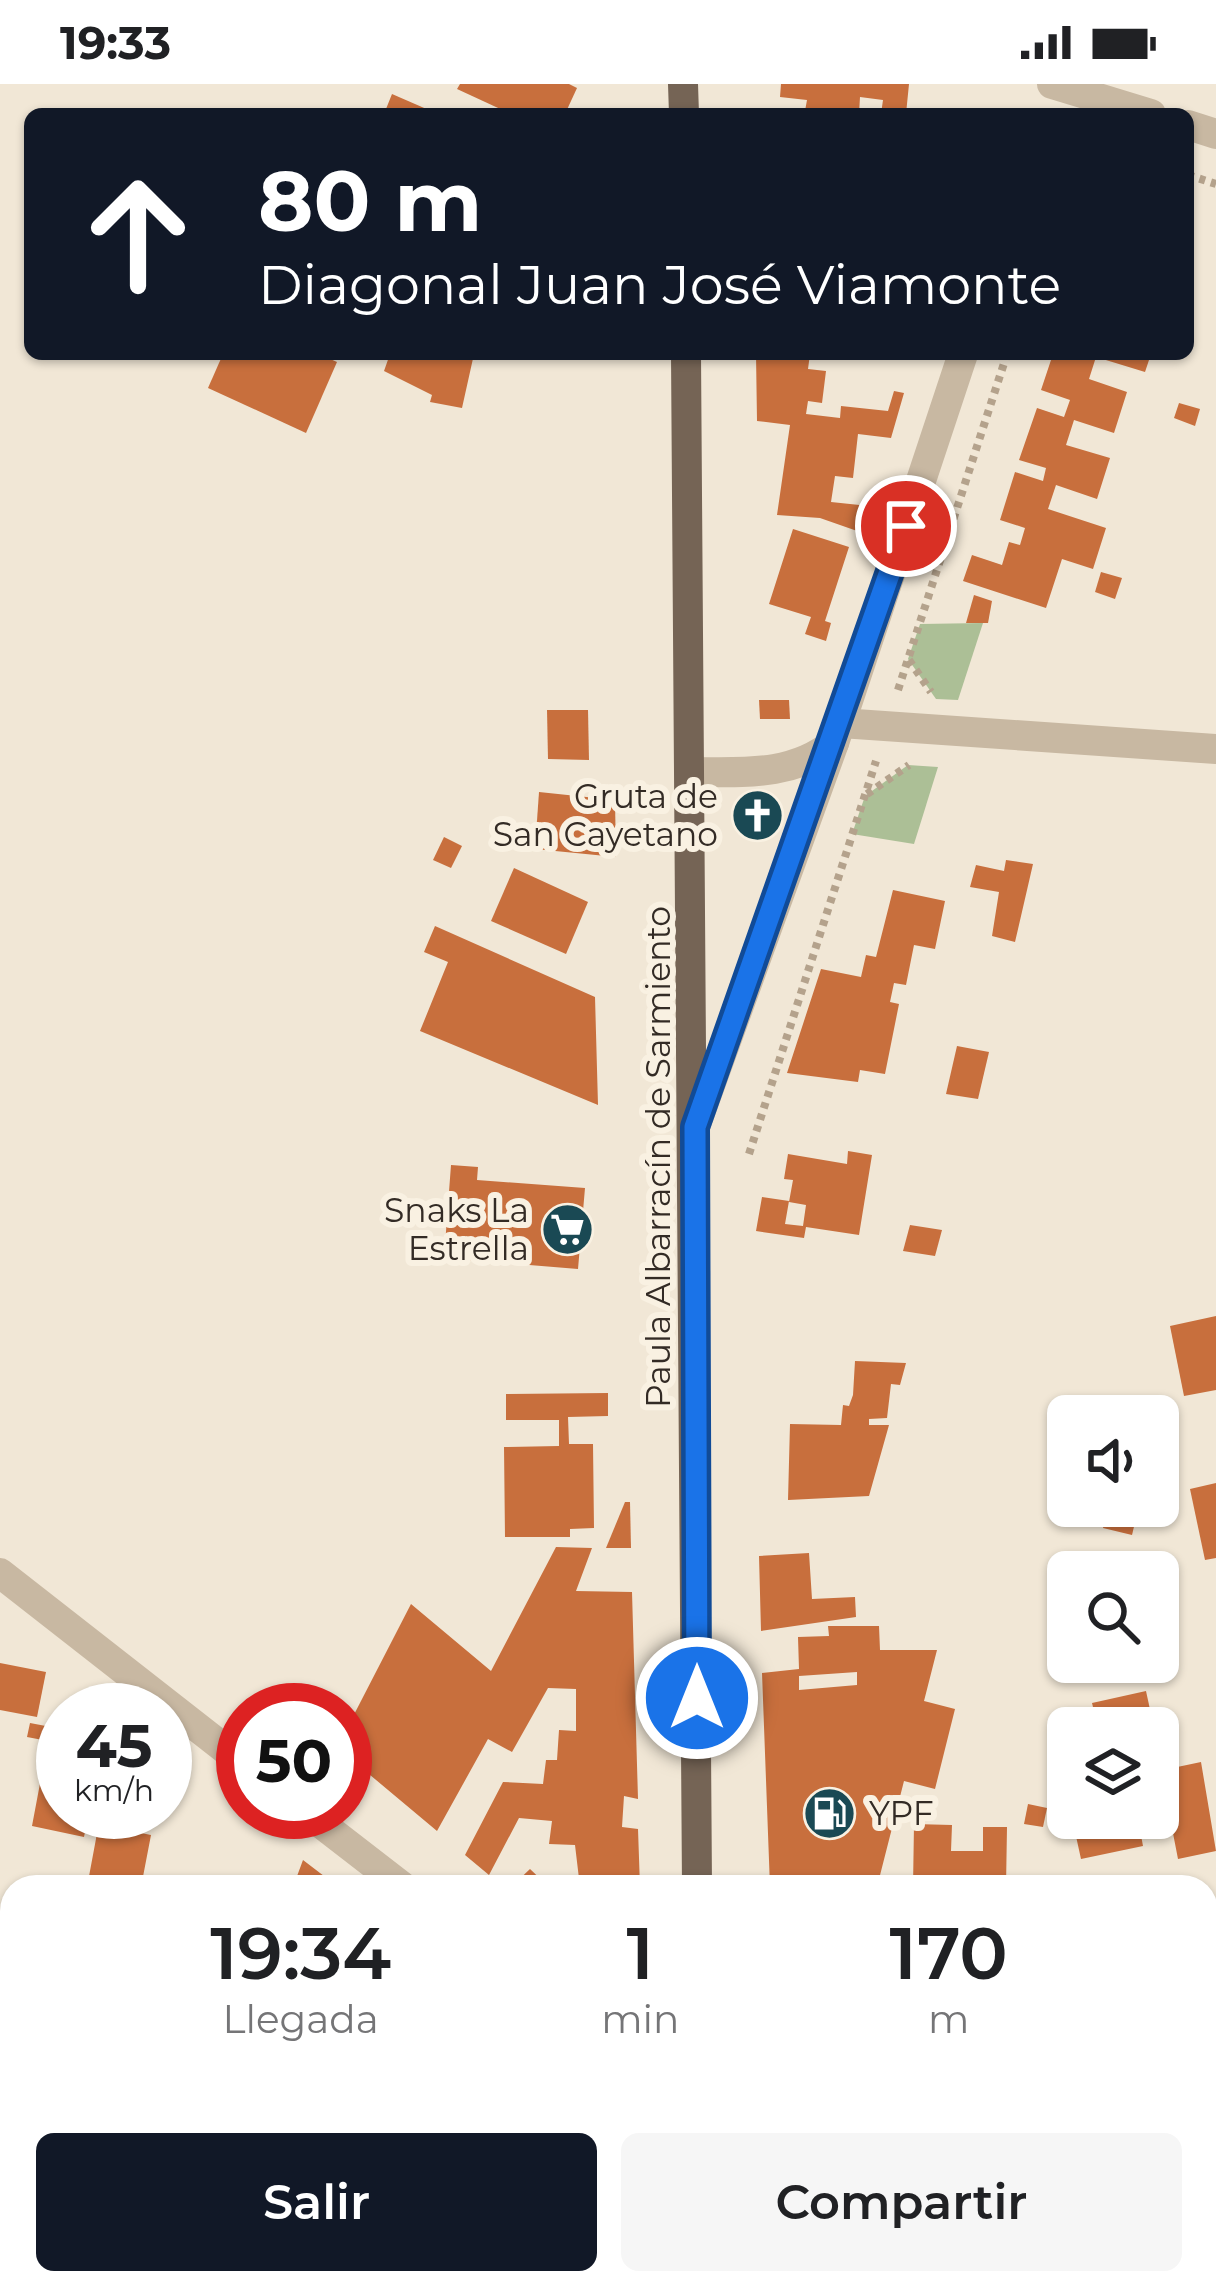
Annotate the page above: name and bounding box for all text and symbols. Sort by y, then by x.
text: 19:33 [60,15,171,70]
text: 80 m [258,150,482,252]
icon: ahead [60,156,216,312]
text: Diagonal Juan José Viamonte [258,252,1061,318]
pin [855,475,957,577]
icon: arrive [873,493,939,559]
place label: Gruta de San Cayetano [493,776,718,854]
church icon: Gruta de San Cayetano [729,787,785,843]
street label: Paula Albarracín de Sarmiento [638,906,678,1408]
place label: Snaks La Estrella [384,1190,529,1268]
supermarket icon: Snaks La Estrella [540,1201,596,1257]
map controls [1047,1395,1179,1839]
button: sound [1047,1395,1179,1527]
button: search [1047,1551,1179,1683]
position arrow [634,1635,760,1761]
speed limit sign: 50 [216,1683,372,1839]
button: layers [1047,1707,1179,1839]
text: 45 [75,1709,153,1782]
text: km/h [74,1772,154,1809]
fuel station icon: YPF [802,1785,858,1841]
place label: YPF [869,1793,934,1833]
text: 19:34 [210,1909,391,1997]
text: 1 [627,1909,654,1997]
text: 170 [890,1909,1008,1997]
text: Llegada [223,1995,379,2043]
text: min [601,1995,679,2043]
text: m [928,1995,969,2043]
button: Salir [36,2133,597,2271]
button: Compartir [621,2133,1182,2271]

